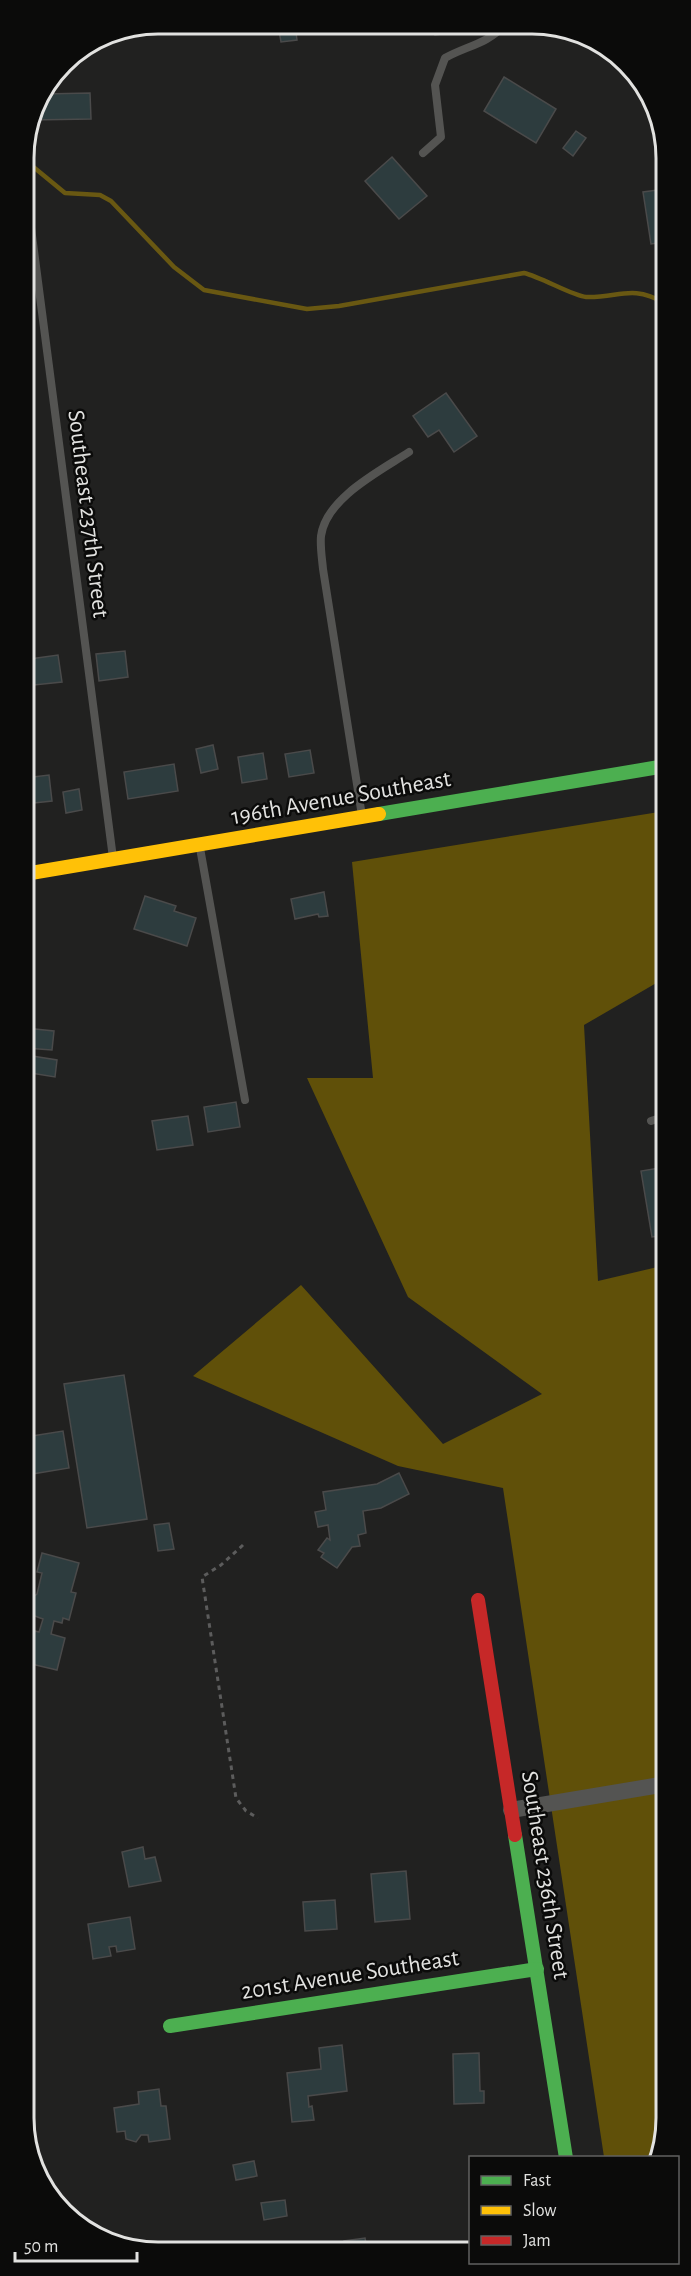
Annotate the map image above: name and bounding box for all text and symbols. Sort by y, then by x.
street label: Southeast 237th Street [63,409,113,620]
street label: 196th Avenue Southeast [229,767,453,829]
street label: Southeast 236th Street [517,1769,573,1981]
street label: 201st Avenue Southeast [239,1946,461,2004]
legend [469,2156,679,2264]
text: Fast [523,2172,551,2190]
text: Slow [523,2202,556,2220]
scale bar [15,2225,136,2263]
text: Jam [523,2232,551,2250]
text: 50 m [24,2238,58,2256]

